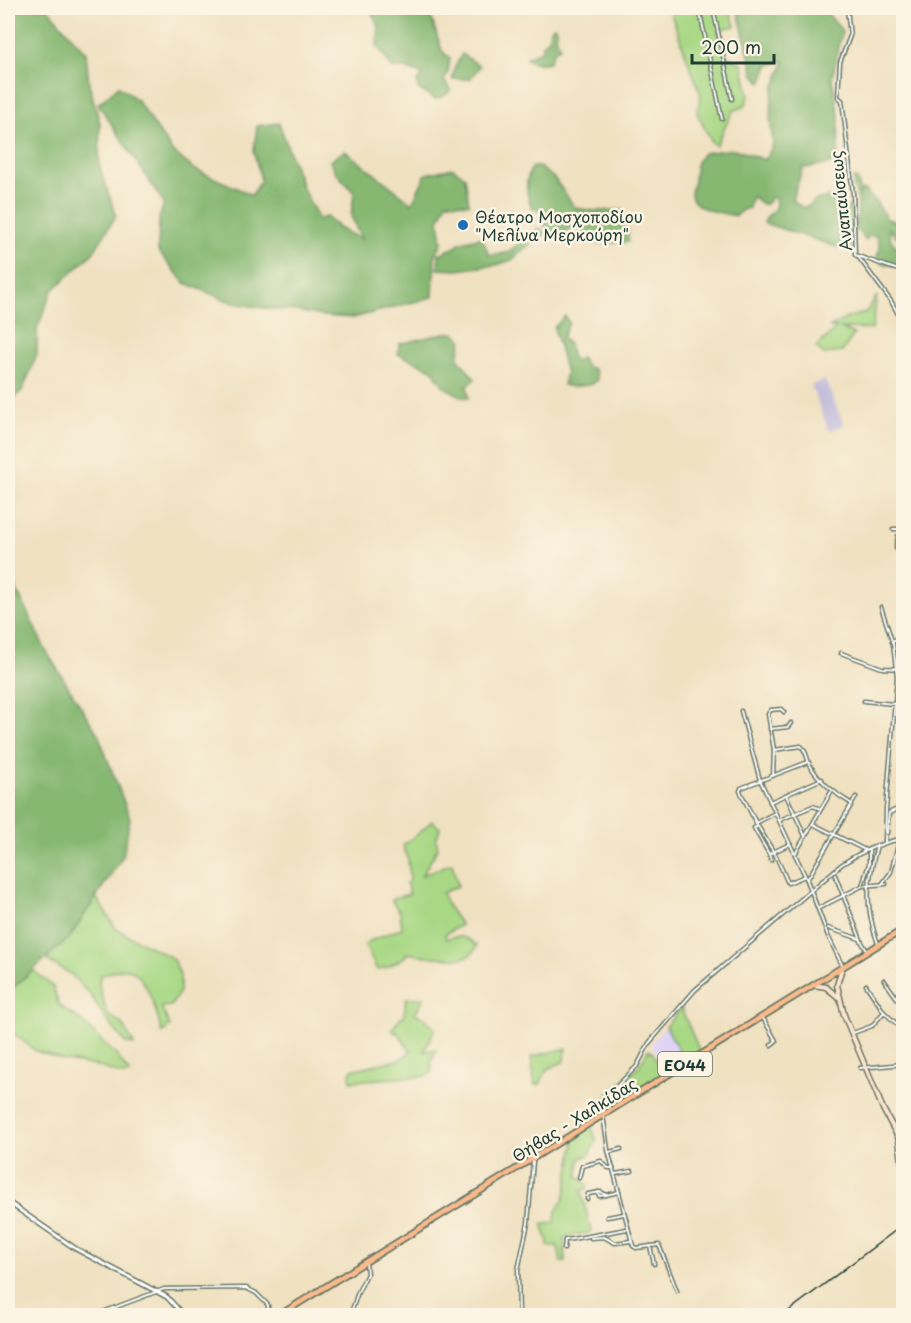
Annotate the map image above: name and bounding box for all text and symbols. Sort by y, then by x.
scale bar [692,27,774,65]
text: 200 m [701,33,761,60]
street label: Αναπαύσεως [823,150,857,252]
place label: Θέατρο Μοσχοποδίου "Μελίνα Μερκούρη" [475,204,643,246]
marker: Θέατρο Μοσχοποδίου "Μελίνα Μερκούρη" [456,218,470,232]
road number: ΕΟ44 [658,1052,712,1076]
street label: Θήβας - Χαλκίδας [507,1071,641,1167]

